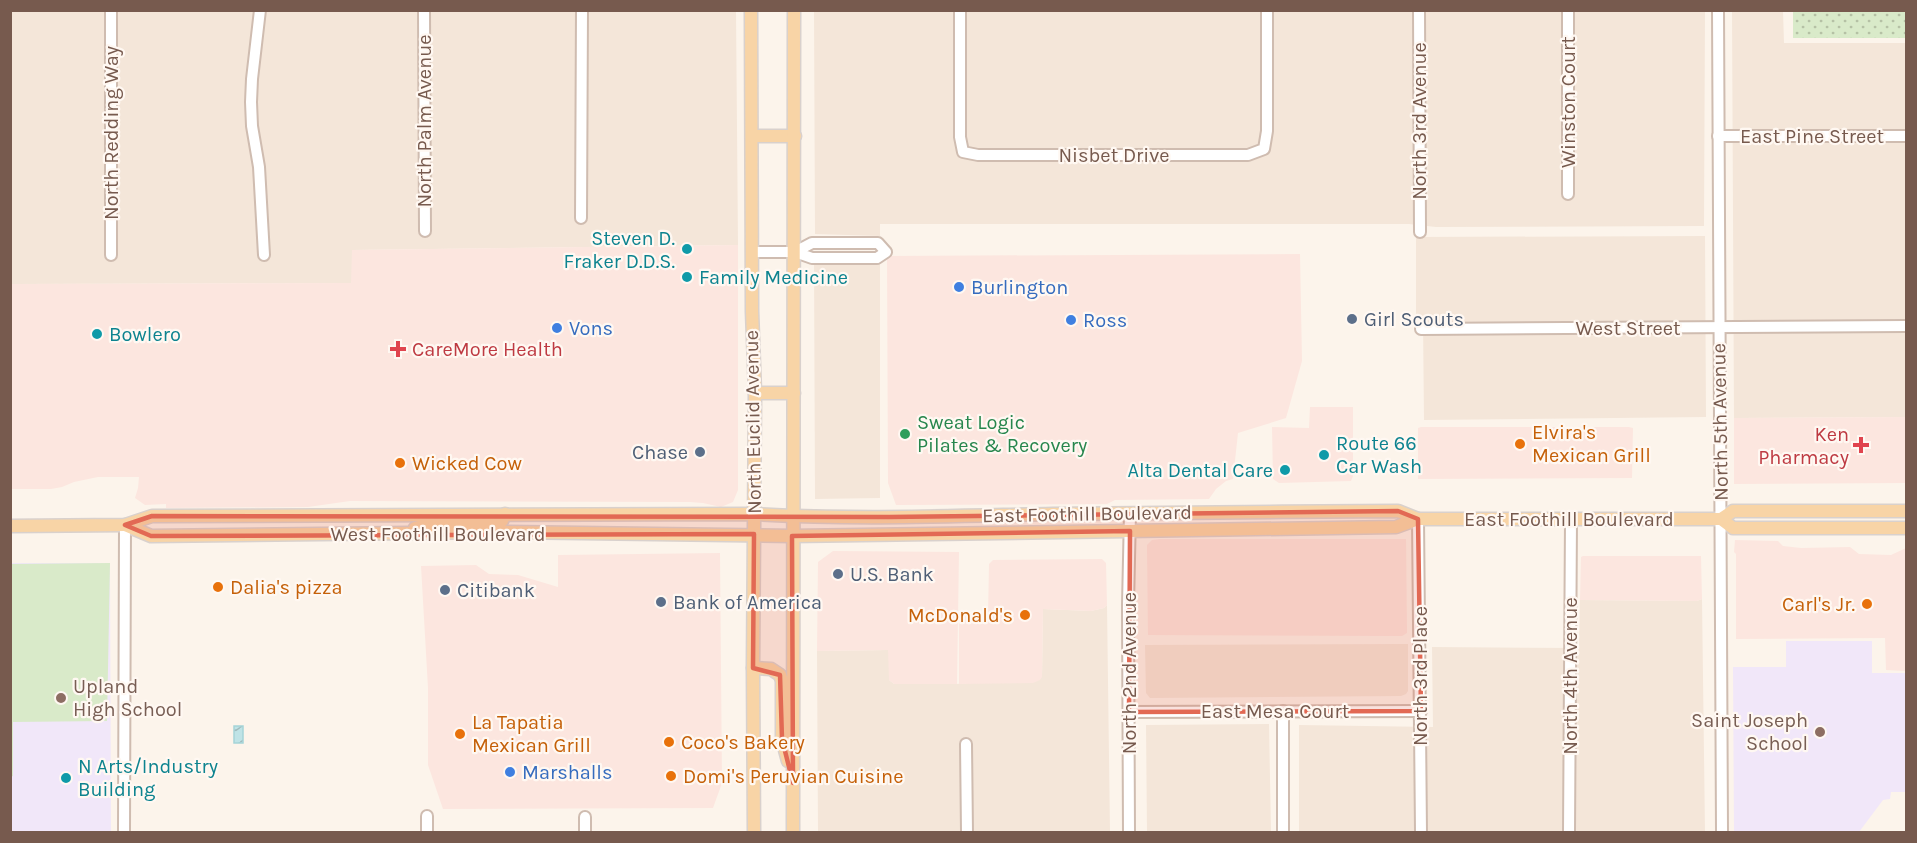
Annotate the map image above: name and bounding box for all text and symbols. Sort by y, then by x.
street label: North Palm Avenue [413,34,436,208]
street label: Winston Court [1557,36,1580,168]
street label: North 3rd Avenue [1408,42,1431,200]
street label: North Redding Way [100,46,123,220]
street label: East Pine Street [1740,125,1884,148]
street label: Nisbet Drive [1058,144,1170,167]
place label: Steven D. Fraker D.D.S. [564,227,675,273]
marker: Steven D. Fraker D.D.S. [680,242,694,256]
place label: Family Medicine [699,266,848,289]
marker: Family Medicine [680,270,694,284]
place label: Burlington [971,276,1068,299]
marker: Burlington [952,280,966,294]
place label: Girl Scouts [1364,308,1464,331]
place label: Ross [1083,309,1127,332]
marker: Girl Scouts [1345,312,1359,326]
marker: Ross [1064,313,1078,327]
place label: Vons [569,317,613,340]
street label: West Street [1575,317,1681,340]
marker: Vons [550,321,564,335]
place label: Bowlero [109,323,181,346]
marker: Bowlero [90,327,104,341]
street label: North Euclid Avenue [740,330,766,514]
place label: CareMore Health [412,338,563,361]
marker: CareMore Health [389,340,407,358]
street label: North 5th Avenue [1707,343,1733,501]
place label: Sweat Logic Pilates & Recovery [917,411,1087,457]
place label: Elvira's Mexican Grill [1532,421,1651,467]
place label: Ken Pharmacy [1758,423,1849,469]
marker: Sweat Logic Pilates & Recovery [898,427,912,441]
place label: Route 66 Car Wash [1336,432,1422,478]
marker: Elvira's Mexican Grill [1513,437,1527,451]
marker: Ken Pharmacy [1854,438,1868,452]
place label: Chase [632,441,688,464]
marker: Chase [693,445,707,459]
marker: Route 66 Car Wash [1317,448,1331,462]
place label: Wicked Cow [412,452,522,475]
marker: Wicked Cow [393,456,407,470]
place label: Alta Dental Care [1127,459,1273,482]
marker: Alta Dental Care [1278,463,1292,477]
street label: East Foothill Boulevard [982,501,1192,527]
street label: East Foothill Boulevard [1464,508,1674,531]
street label: West Foothill Boulevard [330,523,546,546]
place label: U.S. Bank [850,563,934,586]
marker: U.S. Bank [831,567,845,581]
place label: Dalia's pizza [230,576,342,599]
place label: Citibank [457,579,535,602]
marker: Dalia's pizza [211,580,225,594]
marker: Citibank [438,583,452,597]
place label: Bank of America [673,591,822,614]
street label: North 2nd Avenue [1118,592,1141,754]
place label: Carl's Jr. [1782,593,1855,616]
marker: Bank of America [654,595,668,609]
street label: North 4th Avenue [1559,597,1582,755]
marker: Carl's Jr. [1860,597,1874,611]
place label: McDonald's [908,604,1013,627]
street label: North 3rd Place [1409,606,1432,746]
marker: McDonald's [1018,608,1032,622]
place label: Upland High School [73,675,182,721]
marker: Upland High School [54,691,68,705]
street label: East Mesa Court [1201,700,1350,723]
place label: Saint Joseph School [1691,709,1808,755]
place label: La Tapatia Mexican Grill [472,711,591,757]
marker: Saint Joseph School [1813,725,1827,739]
marker: La Tapatia Mexican Grill [453,727,467,741]
place label: Coco's Bakery [681,731,805,754]
marker: Coco's Bakery [662,735,676,749]
place label: N Arts/Industry Building [78,755,218,801]
place label: Marshalls [522,761,612,784]
marker: Marshalls [503,765,517,779]
place label: Domi's Peruvian Cuisine [683,765,903,788]
marker: Domi's Peruvian Cuisine [664,769,678,783]
marker: N Arts/Industry Building [59,771,73,785]

